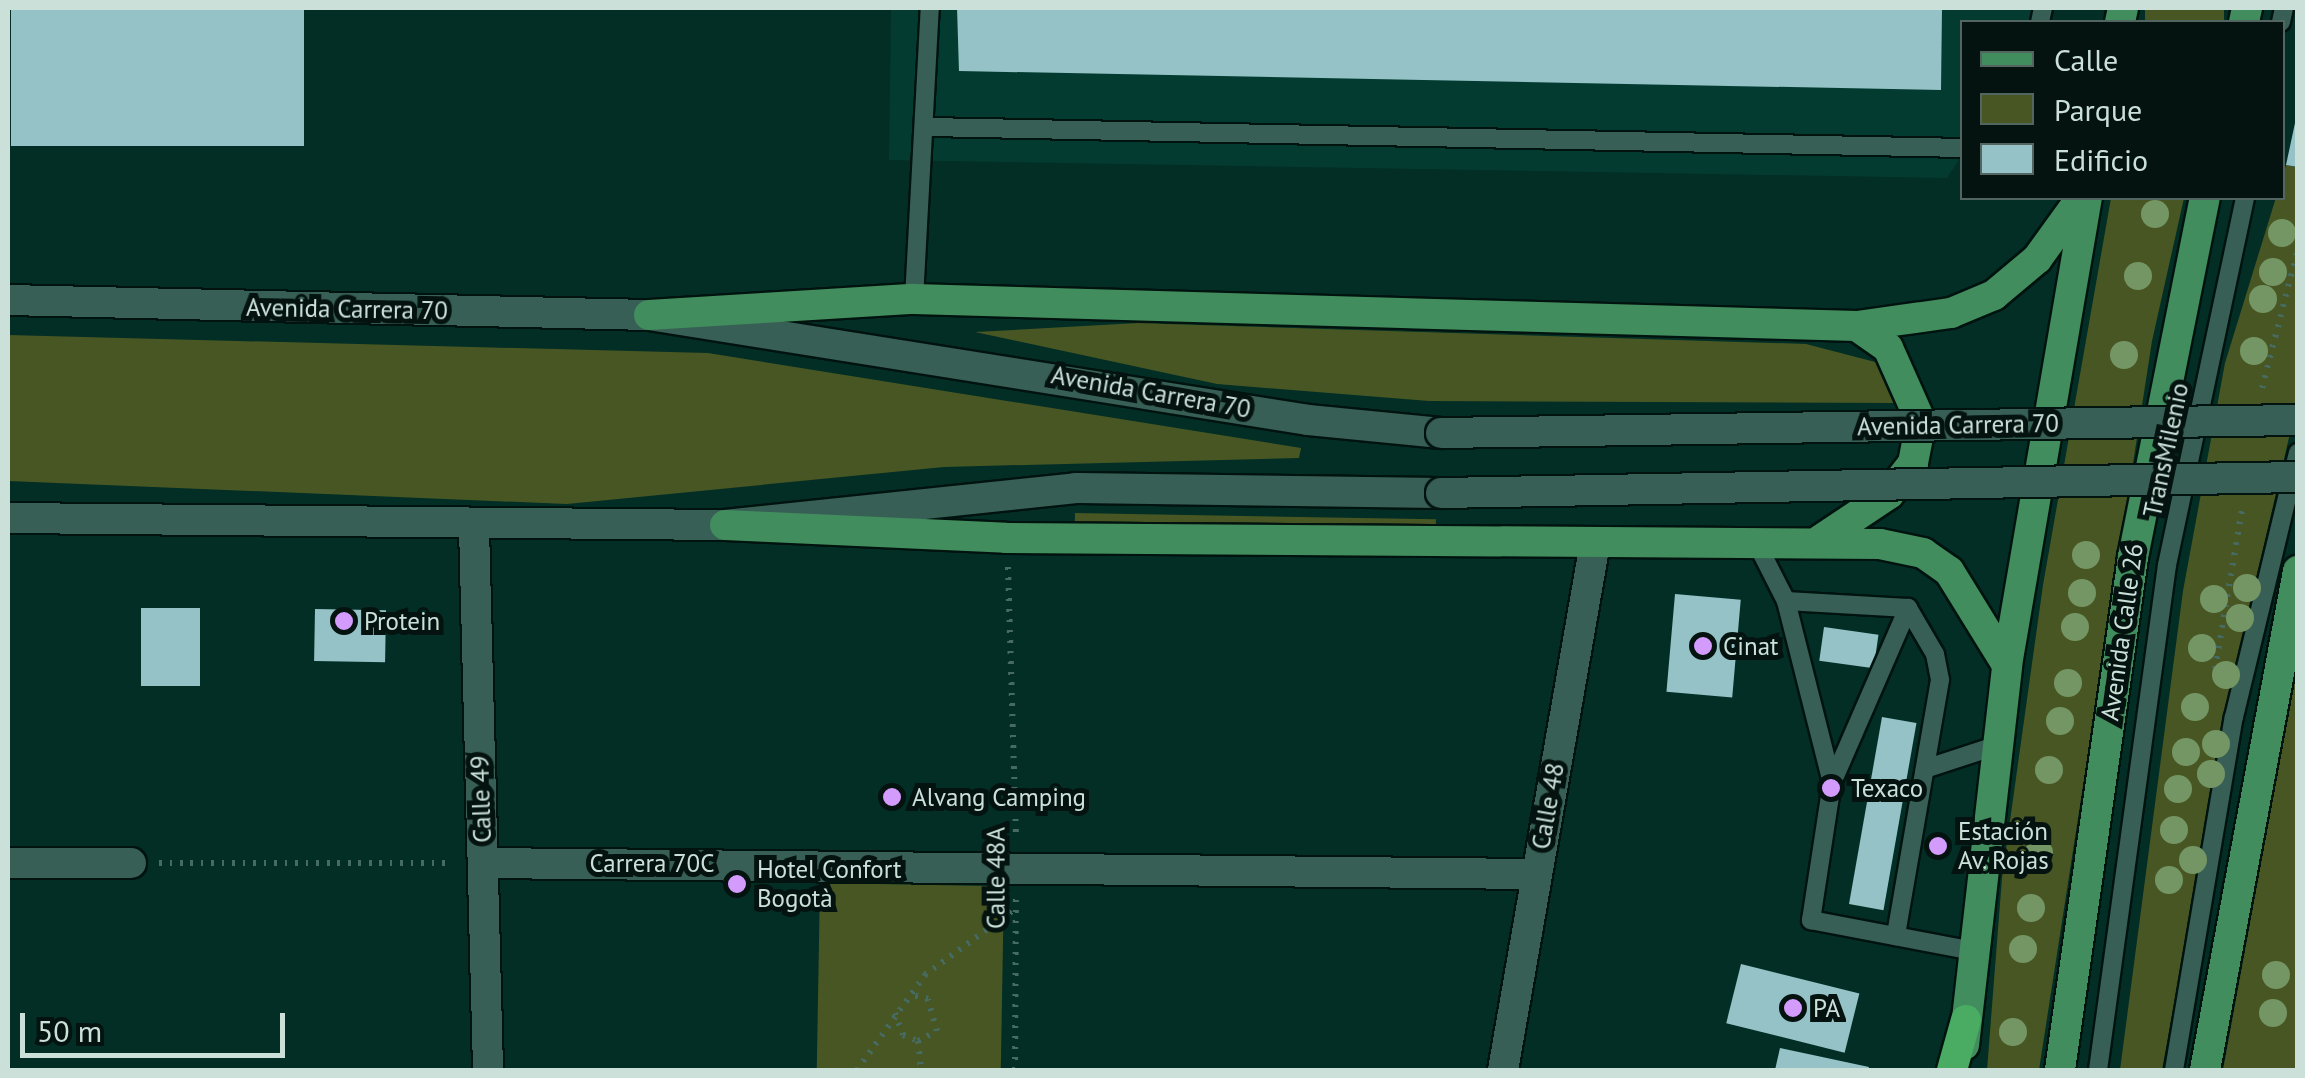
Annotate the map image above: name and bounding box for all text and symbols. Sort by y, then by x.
legend [1960,20,2285,200]
text: Calle [2054,40,2118,79]
text: Parque [2054,90,2142,129]
text: Edificio [2054,140,2148,179]
street label: Avenida Carrera 70 [246,292,448,326]
street label: Avenida Carrera 70 [1049,360,1253,424]
street label: TransMilenio [2137,380,2195,520]
street label: Avenida Carrera 70 [1857,408,2059,442]
street label: Avenida Calle 26 [2095,541,2149,723]
place label: Protein [364,606,440,636]
marker: Protein [333,610,355,632]
place label: Cinat [1723,631,1779,661]
marker: Cinat [1692,635,1714,657]
street label: Calle 49 [464,755,498,843]
street label: Calle 48 [1526,760,1570,852]
place label: Texaco [1851,773,1923,803]
marker: Texaco [1820,777,1842,799]
place label: Alvang Camping [912,782,1086,812]
marker: Alvang Camping [881,786,903,808]
place label: Estación Av. Rojas [1958,817,2051,876]
street label: Calle 48A [981,827,1011,929]
marker: Estación Av. Rojas [1927,835,1949,857]
street label: Carrera 70C [589,848,715,878]
place label: Hotel Confort Bogotà [757,855,901,914]
marker: Hotel Confort Bogotà [726,873,748,895]
scale bar [25,993,290,1055]
place label: PA [1813,993,1840,1023]
marker: PA [1782,997,1804,1019]
text: 50 m [37,1011,102,1050]

